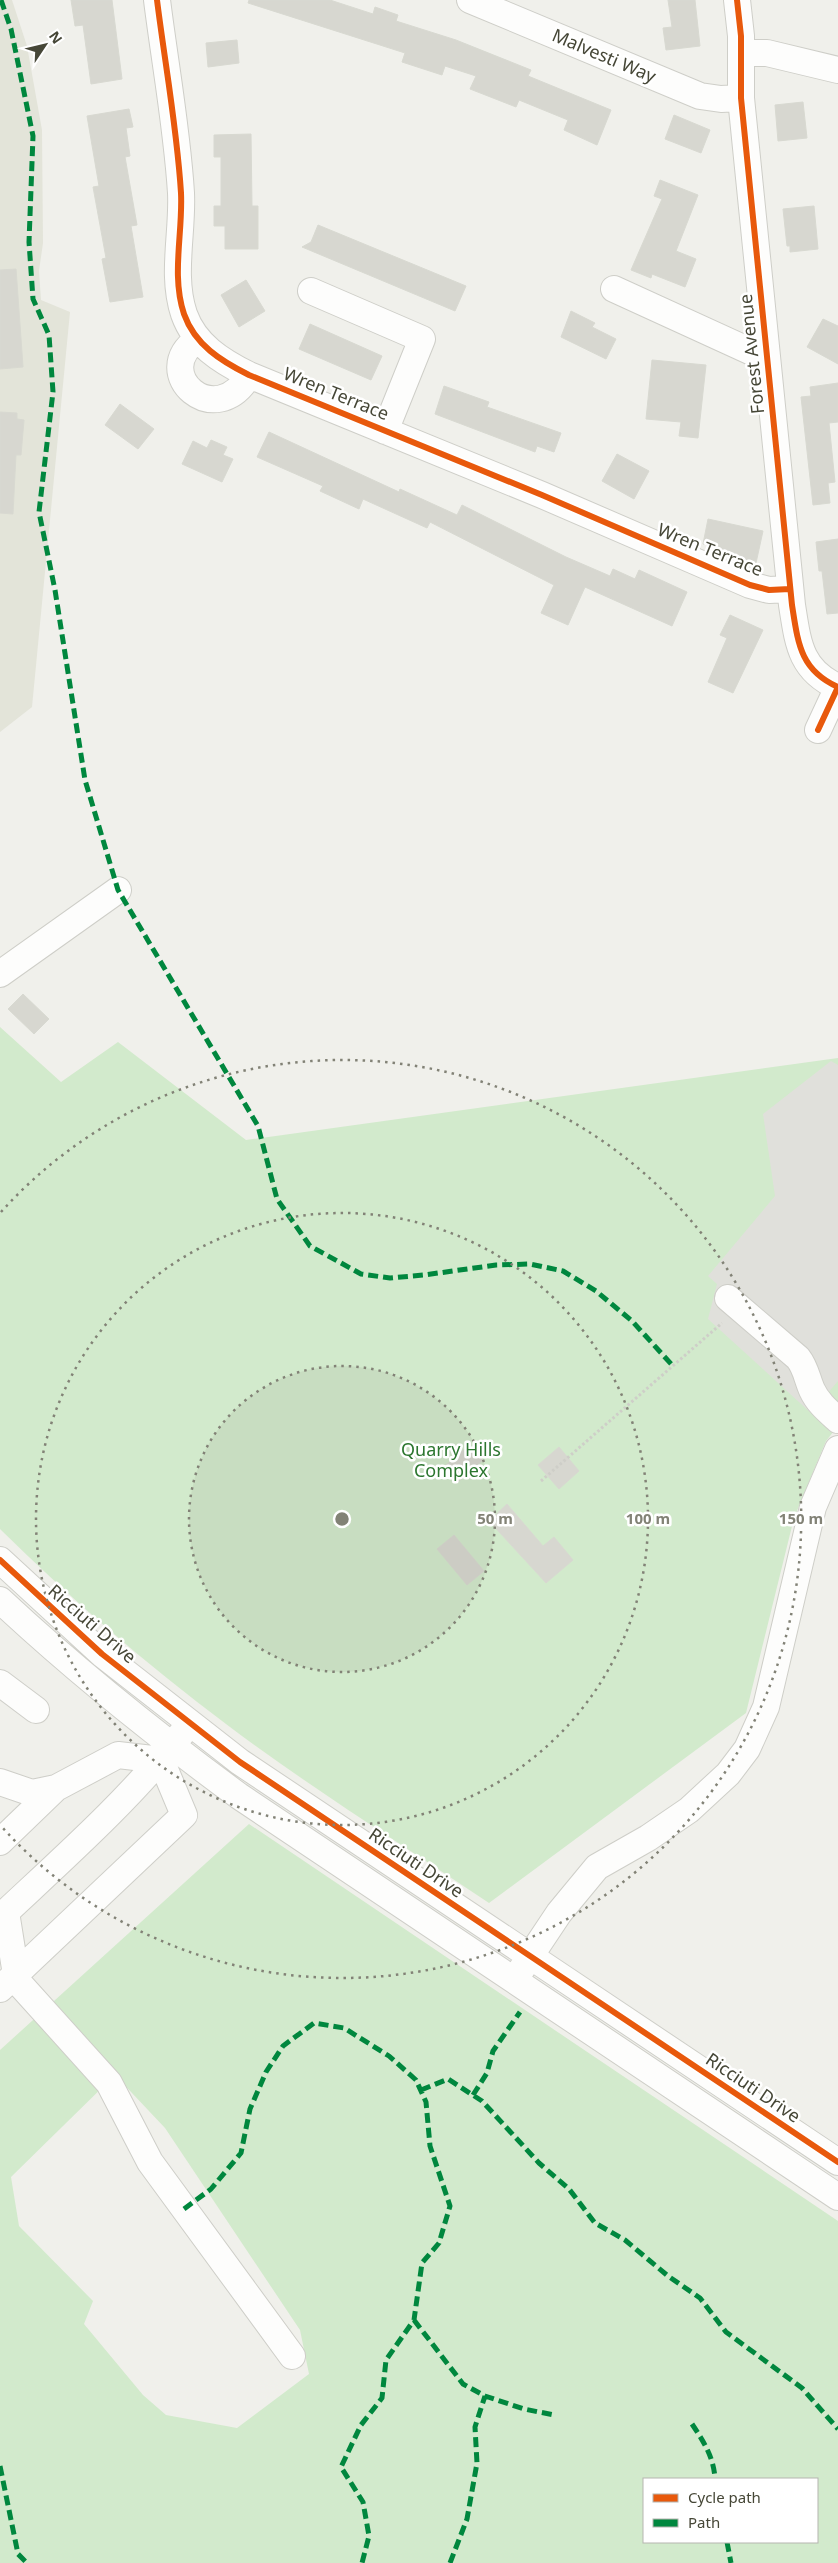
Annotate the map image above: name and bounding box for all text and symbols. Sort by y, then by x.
north arrow [20,20,70,70]
street label: Malvesti Way [549,22,661,88]
text: N [45,27,67,47]
street label: Forest Avenue [733,293,769,415]
street label: Wren Terrace [280,361,393,425]
street label: Wren Terrace [654,517,767,581]
park label: Quarry Hills Complex [401,1437,501,1482]
text: 50 m [477,1508,513,1528]
text: 100 m [626,1508,670,1528]
text: 150 m [779,1508,823,1528]
centre of rings [333,1510,351,1528]
street label: Ricciuti Drive [44,1578,142,1668]
street label: Ricciuti Drive [365,1822,469,1903]
street label: Ricciuti Drive [702,2047,806,2128]
legend [643,2478,818,2543]
text: Cycle path [688,2487,761,2507]
text: Path [688,2512,720,2532]

